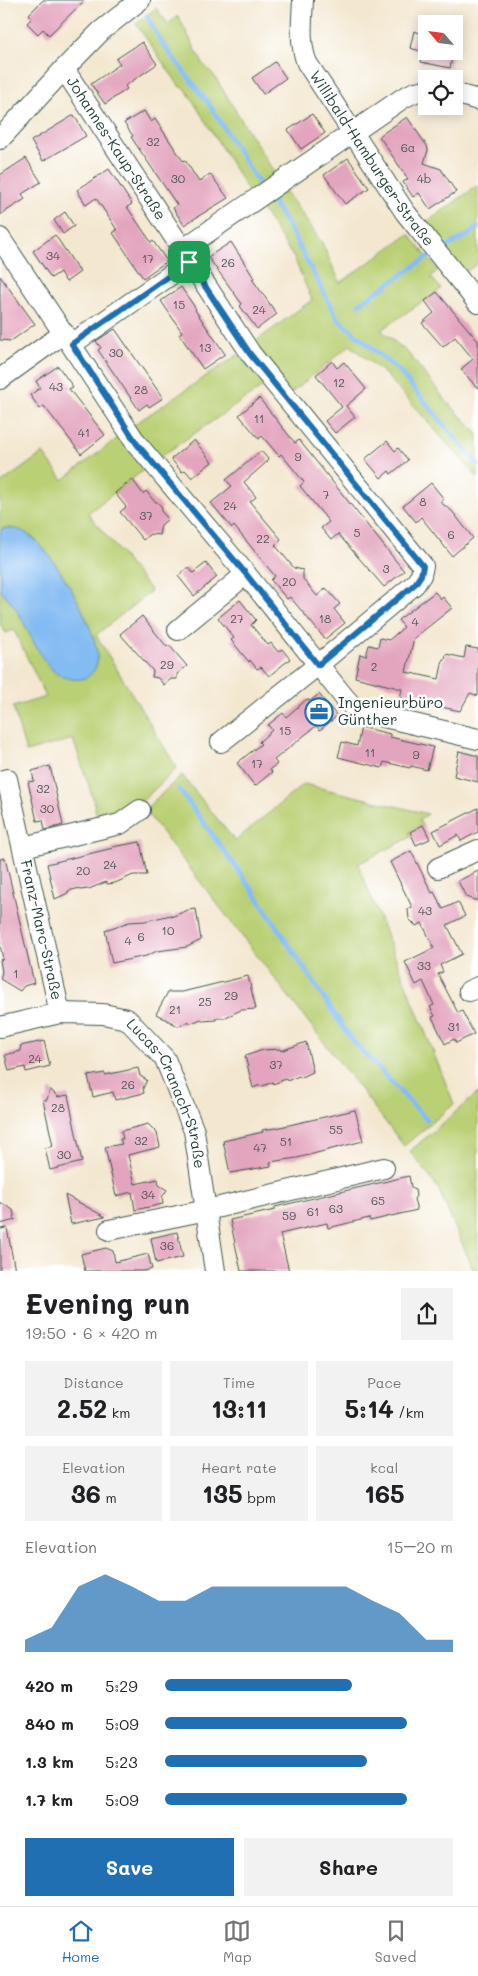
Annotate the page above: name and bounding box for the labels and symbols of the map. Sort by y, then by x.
north arrow [418,15,462,60]
street label: Willibald-Hamburger-Straße [306,66,439,250]
street label: Johannes-Kaup-Straße [63,72,171,223]
house number: 32 [146,133,160,149]
house number: 6a [401,139,415,155]
house number: 30 [171,170,186,186]
house number: 4b [417,170,431,186]
pin [168,241,210,283]
house number: 34 [46,247,60,263]
house number: 17 [142,250,154,266]
house number: 26 [221,254,235,270]
house number: 15 [173,296,185,312]
house number: 24 [252,301,266,317]
house number: 13 [199,339,211,355]
house number: 30 [109,344,124,360]
house number: 12 [333,374,345,390]
house number: 43 [49,378,63,394]
house number: 28 [134,381,148,397]
house number: 11 [254,410,264,426]
house number: 41 [78,424,90,440]
house number: 9 [294,448,302,464]
house number: 7 [323,486,330,502]
house number: 8 [419,493,427,509]
house number: 24 [223,497,237,513]
house number: 37 [139,507,153,523]
house number: 5 [354,524,361,540]
house number: 6 [447,526,455,542]
house number: 22 [256,530,270,546]
house number: 3 [382,560,390,576]
house number: 20 [282,573,297,589]
house number: 27 [230,610,244,626]
house number: 18 [319,610,331,626]
house number: 4 [411,613,419,629]
house number: 29 [160,656,174,672]
house number: 2 [371,658,377,674]
place label: Ingenieurbüro Günther [338,692,443,729]
office icon: Ingenieurbüro Günther [304,697,334,727]
house number: 15 [279,722,291,738]
house number: 11 [365,744,375,760]
house number: 9 [412,746,420,762]
house number: 17 [251,755,263,771]
house number: 32 [36,780,50,796]
house number: 30 [40,800,55,816]
house number: 24 [103,856,117,872]
street label: Franz-Marc-Straße [17,858,68,1002]
house number: 20 [76,862,91,878]
house number: 43 [418,902,432,918]
house number: 10 [162,922,175,938]
house number: 6 [137,928,145,944]
house number: 4 [124,932,132,948]
house number: 33 [417,957,431,973]
house number: 1 [13,965,19,981]
house number: 29 [224,987,238,1003]
house number: 25 [198,993,212,1009]
house number: 21 [169,1001,181,1017]
street label: Lucas-Cranach-Straße [123,1014,210,1170]
house number: 31 [448,1018,460,1034]
house number: 24 [28,1050,42,1066]
house number: 37 [269,1056,283,1072]
house number: 26 [121,1076,135,1092]
house number: 28 [51,1099,65,1115]
house number: 55 [329,1121,343,1137]
house number: 32 [134,1132,148,1148]
house number: 51 [280,1133,292,1149]
house number: 47 [253,1139,267,1155]
house number: 30 [57,1146,72,1162]
house number: 34 [141,1186,155,1202]
house number: 65 [371,1192,385,1208]
house number: 63 [329,1200,343,1216]
house number: 61 [307,1203,319,1219]
house number: 59 [282,1207,296,1223]
house number: 36 [160,1237,174,1253]

